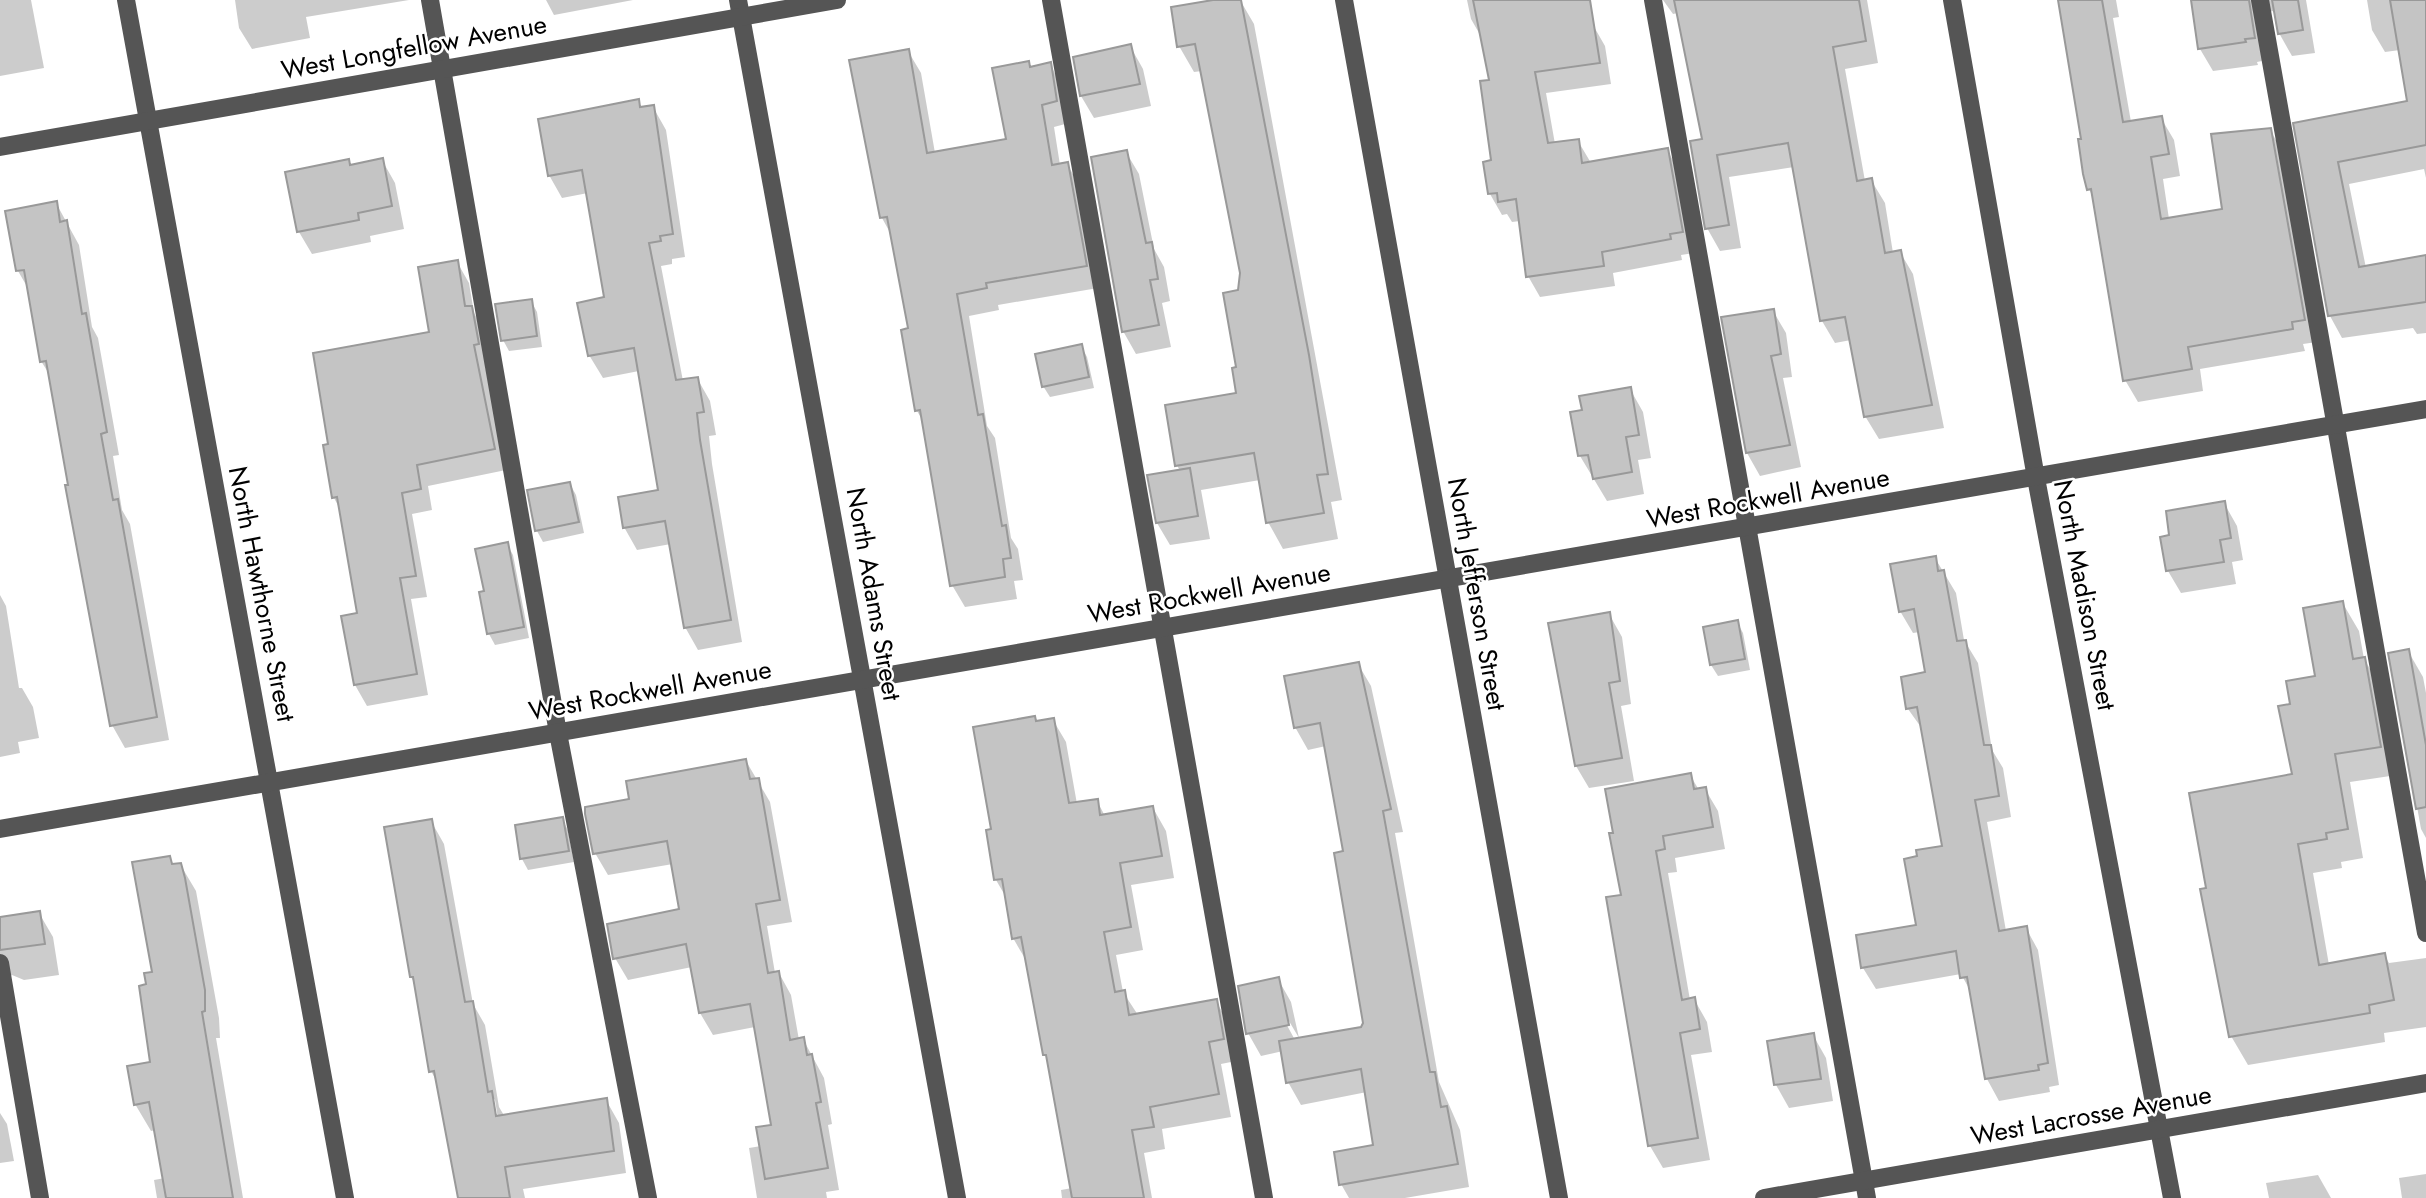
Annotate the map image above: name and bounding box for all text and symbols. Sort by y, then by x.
street label: West Longfellow Avenue [278,5,550,89]
street label: West Rockwell Avenue [1644,458,1892,538]
street label: North Hawthorne Street [219,463,306,726]
street label: North Jefferson Street [1438,475,1516,714]
street label: North Madison Street [2044,476,2126,714]
street label: North Adams Street [837,484,912,704]
street label: West Rockwell Avenue [1085,553,1333,633]
street label: West Rockwell Avenue [526,650,774,730]
street label: West Lacrosse Avenue [1968,1075,2214,1155]

